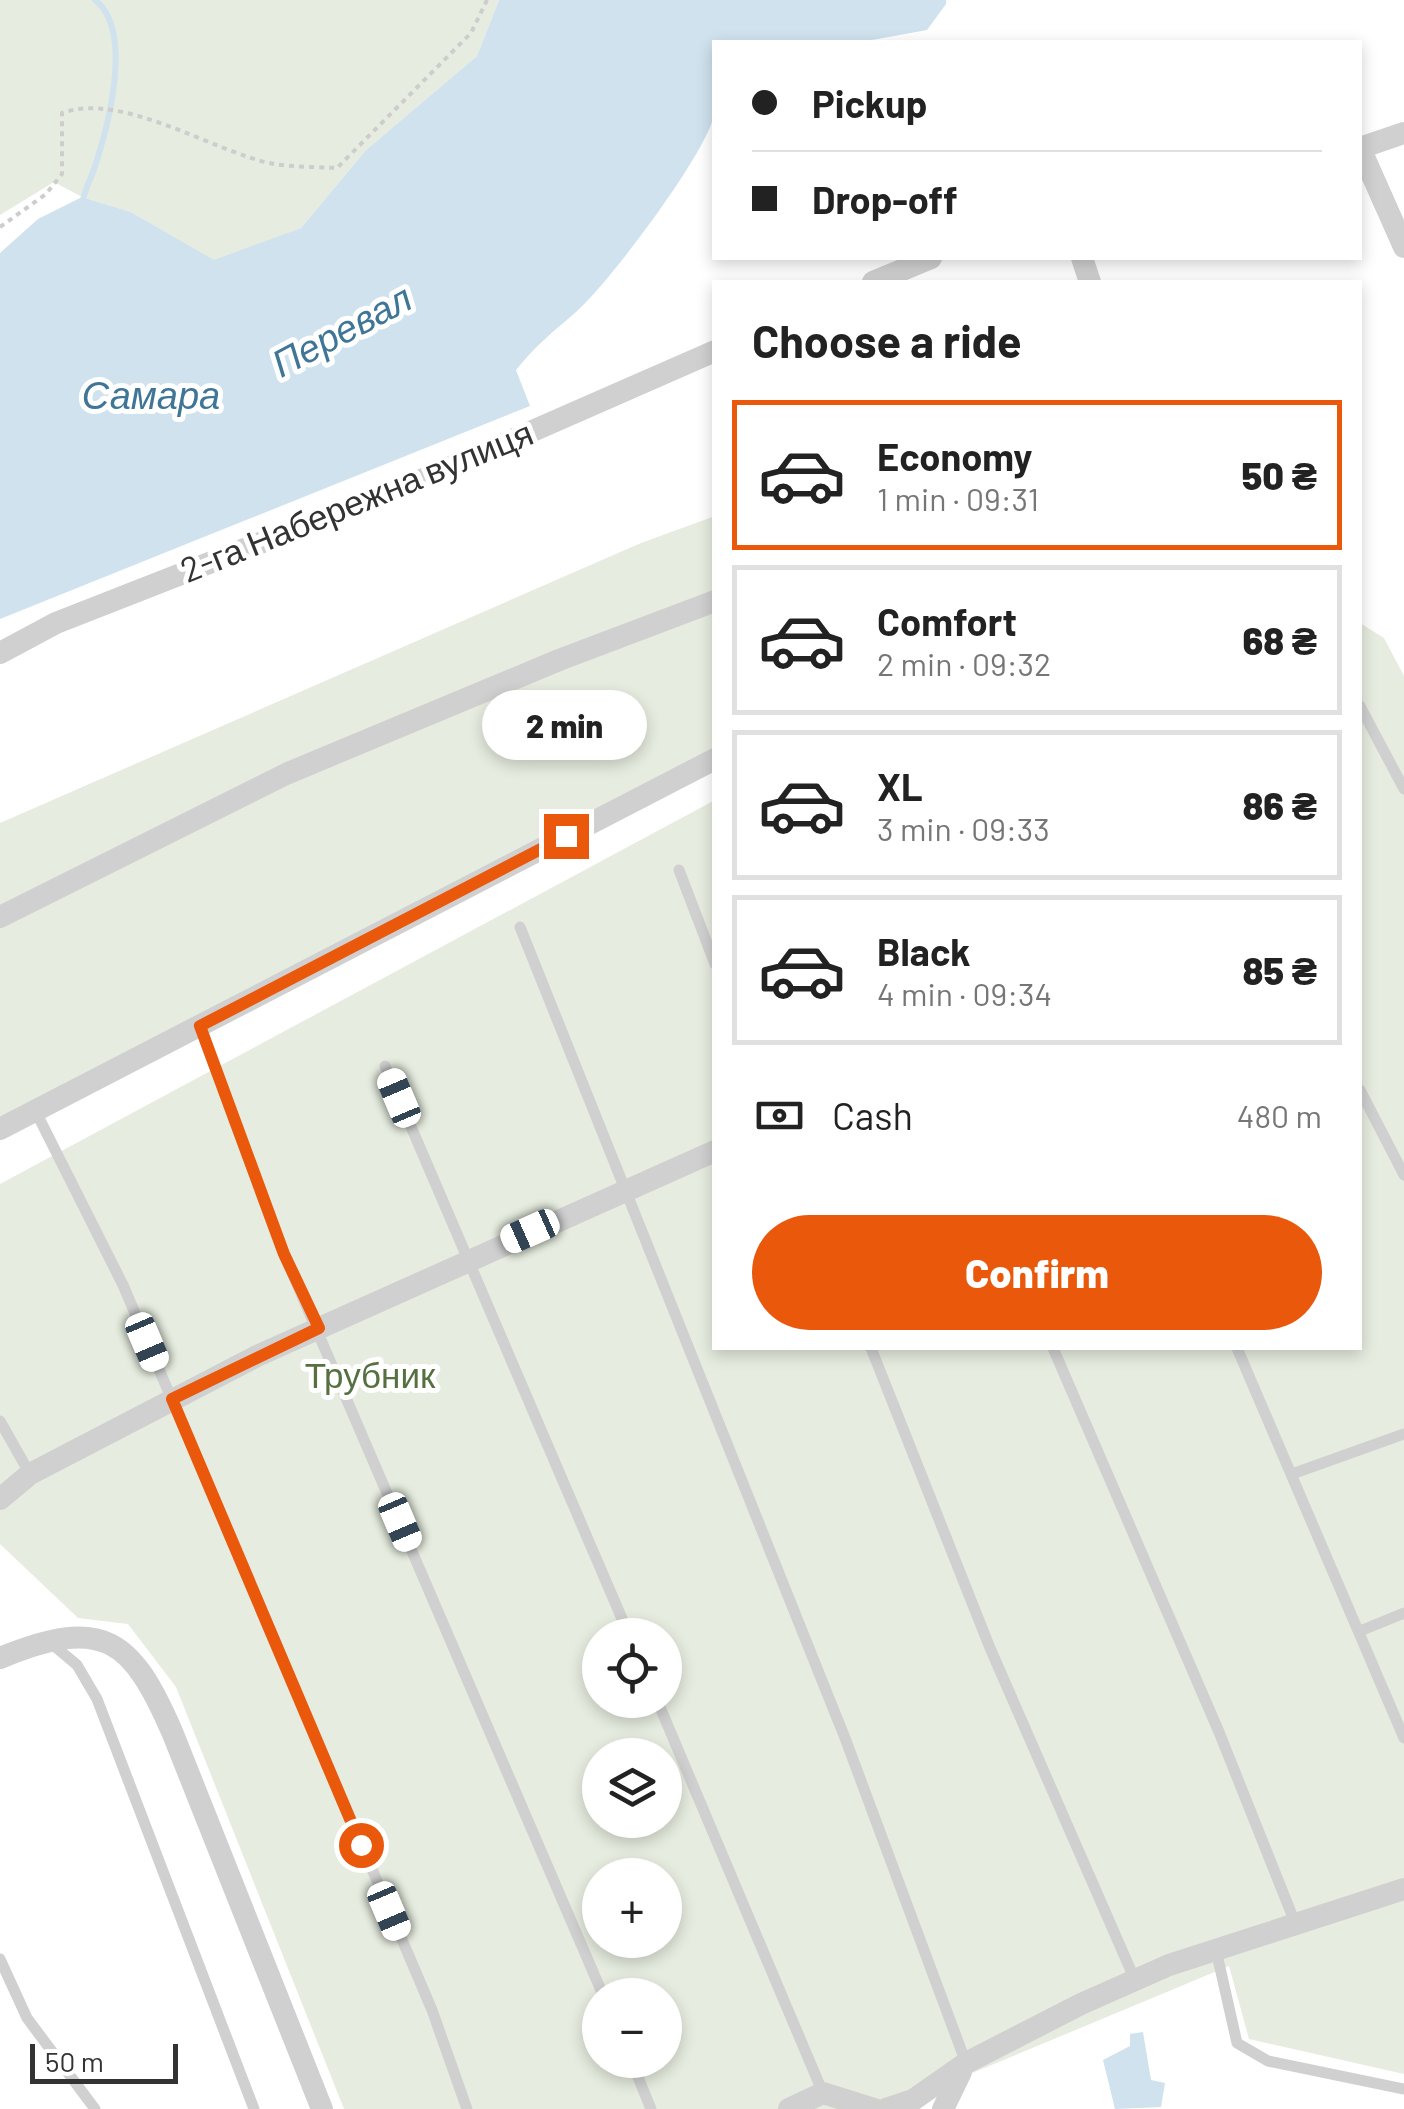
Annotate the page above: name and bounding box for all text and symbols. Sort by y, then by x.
text: Pickup [812,80,927,126]
text: Drop-off [812,176,958,222]
water label: Перевал [263,273,419,385]
text: Choose a ride [752,313,1022,367]
water label: Самара [82,371,220,417]
street label: 2-га Набережна вулиця [174,410,539,590]
icon: car [757,430,847,520]
text: Economy [877,433,1032,479]
text: 50 ₴ [1242,452,1317,498]
text: 1 min · 09:31 [877,479,1039,517]
icon: car [757,595,847,685]
text: Comfort [877,598,1017,644]
text: 68 ₴ [1242,617,1317,663]
text: 2 min · 09:32 [877,644,1051,682]
callout: 2 min [484,691,648,761]
text: 2 min [526,706,603,744]
icon: car [757,760,847,850]
text: XL [877,763,923,809]
text: 86 ₴ [1242,782,1317,828]
text: 3 min · 09:33 [877,809,1050,847]
route end [544,814,589,859]
icon: car [757,925,847,1015]
text: Black [877,928,971,974]
text: 85 ₴ [1242,947,1317,993]
text: 4 min · 09:34 [877,974,1052,1012]
car [373,1065,425,1131]
icon: cash [752,1088,807,1143]
text: Cash [832,1092,913,1138]
text: 480 m [1237,1096,1322,1134]
car [496,1205,564,1257]
button: Confirm [752,1215,1322,1330]
car [121,1309,173,1375]
park label: Трубник [305,1353,436,1395]
car [374,1489,426,1555]
map controls [582,1618,682,2078]
button: locate [582,1618,682,1718]
button: layers [582,1738,682,1838]
route start [339,1823,384,1868]
button: + [582,1858,682,1958]
car [363,1878,415,1944]
button: − [582,1978,682,2078]
scale bar [30,2039,178,2084]
text: 50 m [45,2044,104,2078]

